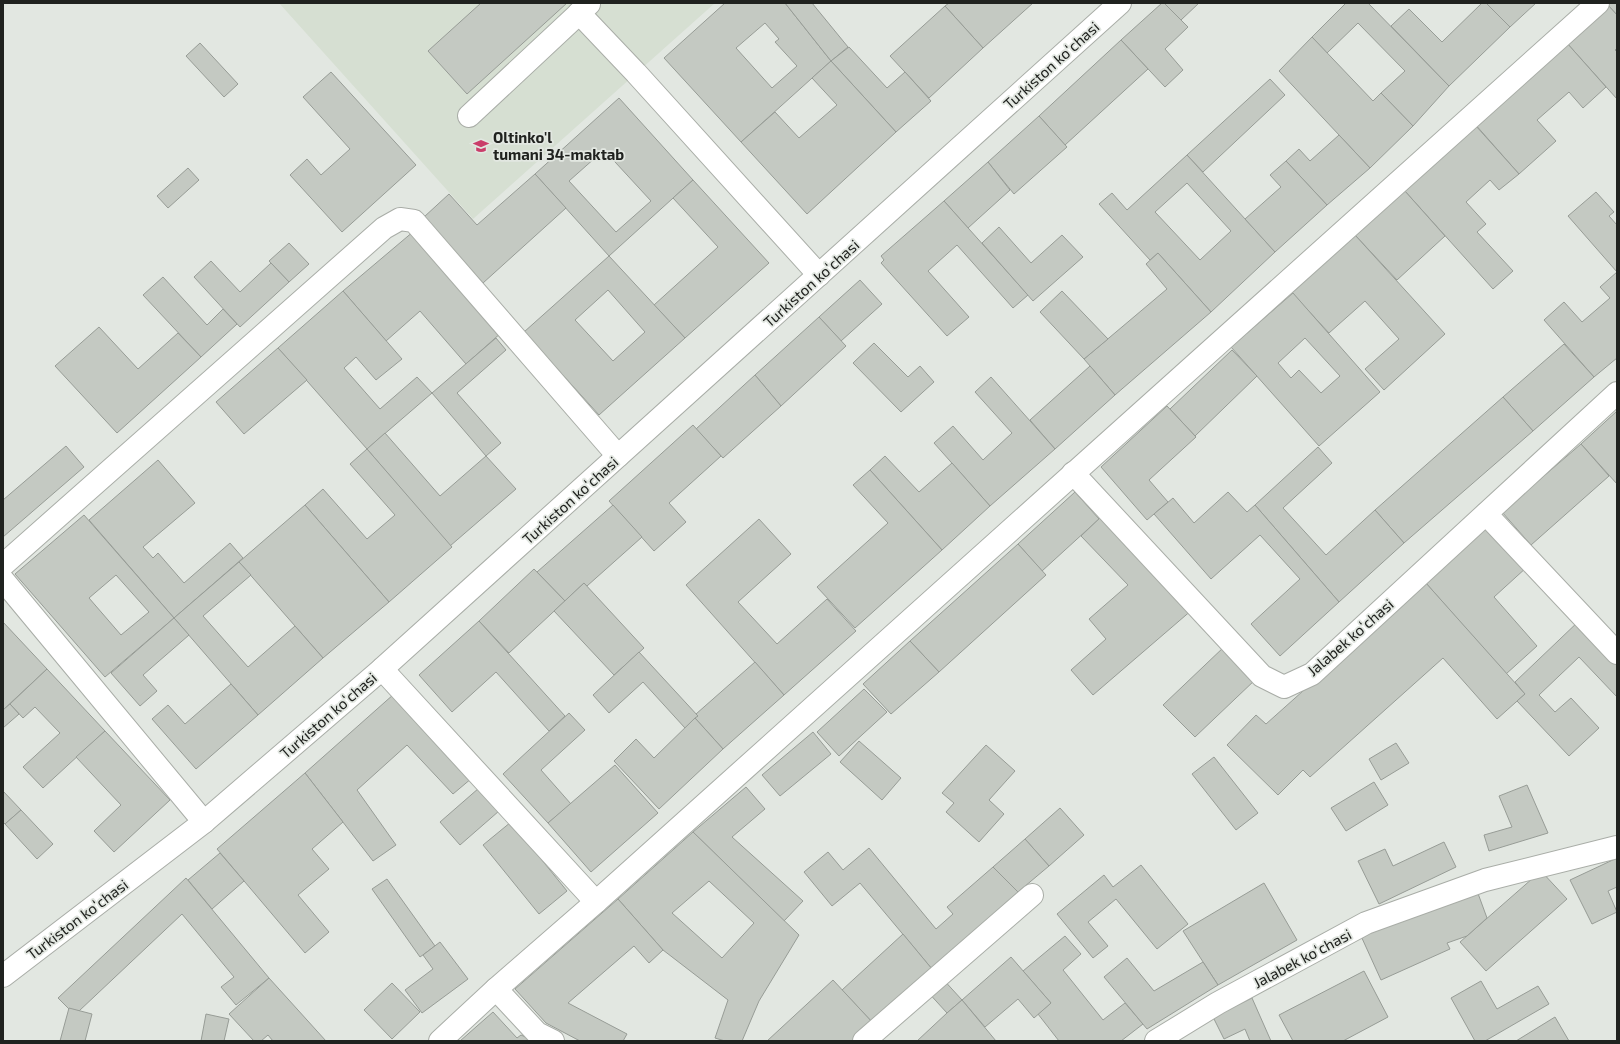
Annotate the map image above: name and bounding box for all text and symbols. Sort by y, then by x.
street label: Turkiston koʻchasi [1000,17,1102,113]
place label: Oltinko'l tumani 34-maktab [493,128,624,163]
school or university icon: Oltinko'l tumani 34-maktab [472,137,490,155]
street label: Turkiston koʻchasi [760,235,862,331]
street label: Turkiston koʻchasi [519,452,621,548]
street label: Jalabek koʻchasi [1303,595,1397,679]
street label: Turkiston koʻchasi [276,668,380,762]
street label: Turkiston koʻchasi [23,875,131,963]
street label: Jalabek koʻchasi [1250,925,1354,991]

